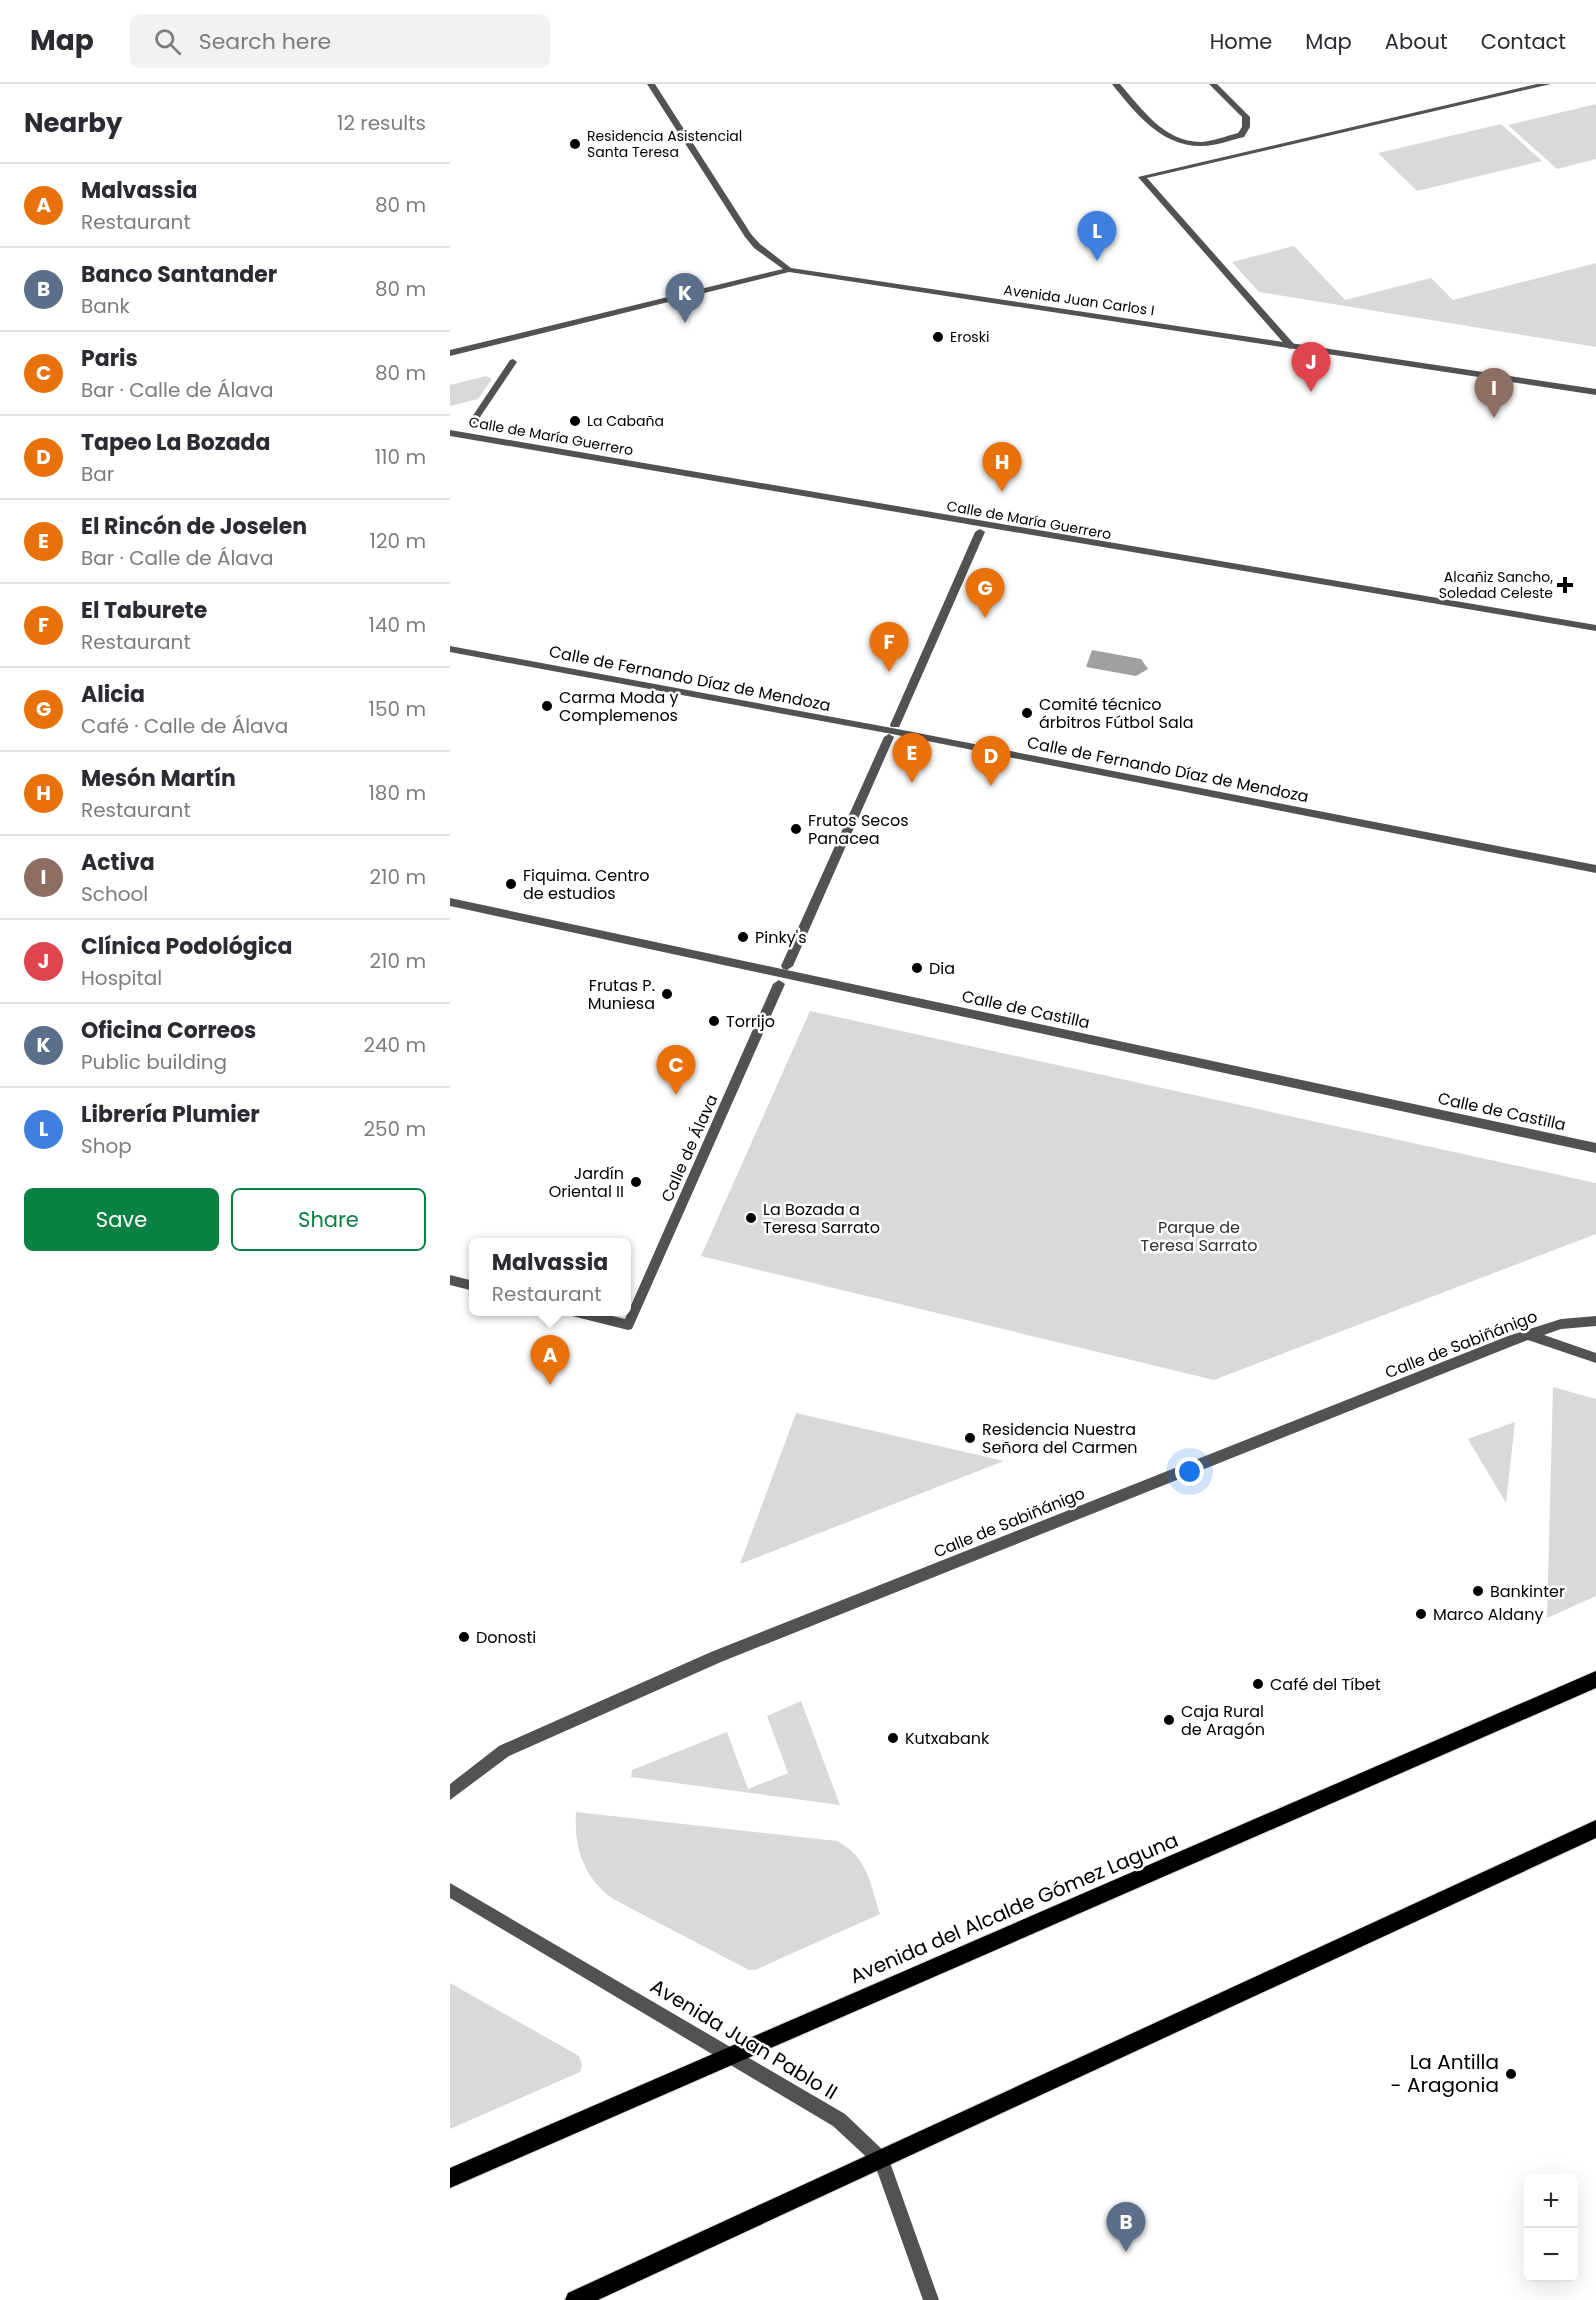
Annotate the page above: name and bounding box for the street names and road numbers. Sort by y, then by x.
street label: Avenida Juan Carlos I [1002,280,1156,320]
street label: Calle de María Guerrero [467,412,635,460]
street label: Calle de María Guerrero [945,496,1113,544]
street label: Calle de Fernando Díaz de Mendoza [547,640,833,717]
street label: Calle de Fernando Díaz de Mendoza [1025,731,1311,808]
street label: Calle de Castilla [960,985,1092,1034]
street label: Calle de Castilla [1436,1087,1568,1136]
street label: Calle de Álava [655,1091,723,1206]
street label: Calle de Sabiñánigo [1382,1305,1541,1384]
street label: Calle de Sabiñánigo [930,1482,1088,1563]
street label: Avenida del Alcalde Gómez Laguna [845,1826,1183,1990]
street label: Avenida Juan Pablo II [645,1972,843,2106]

